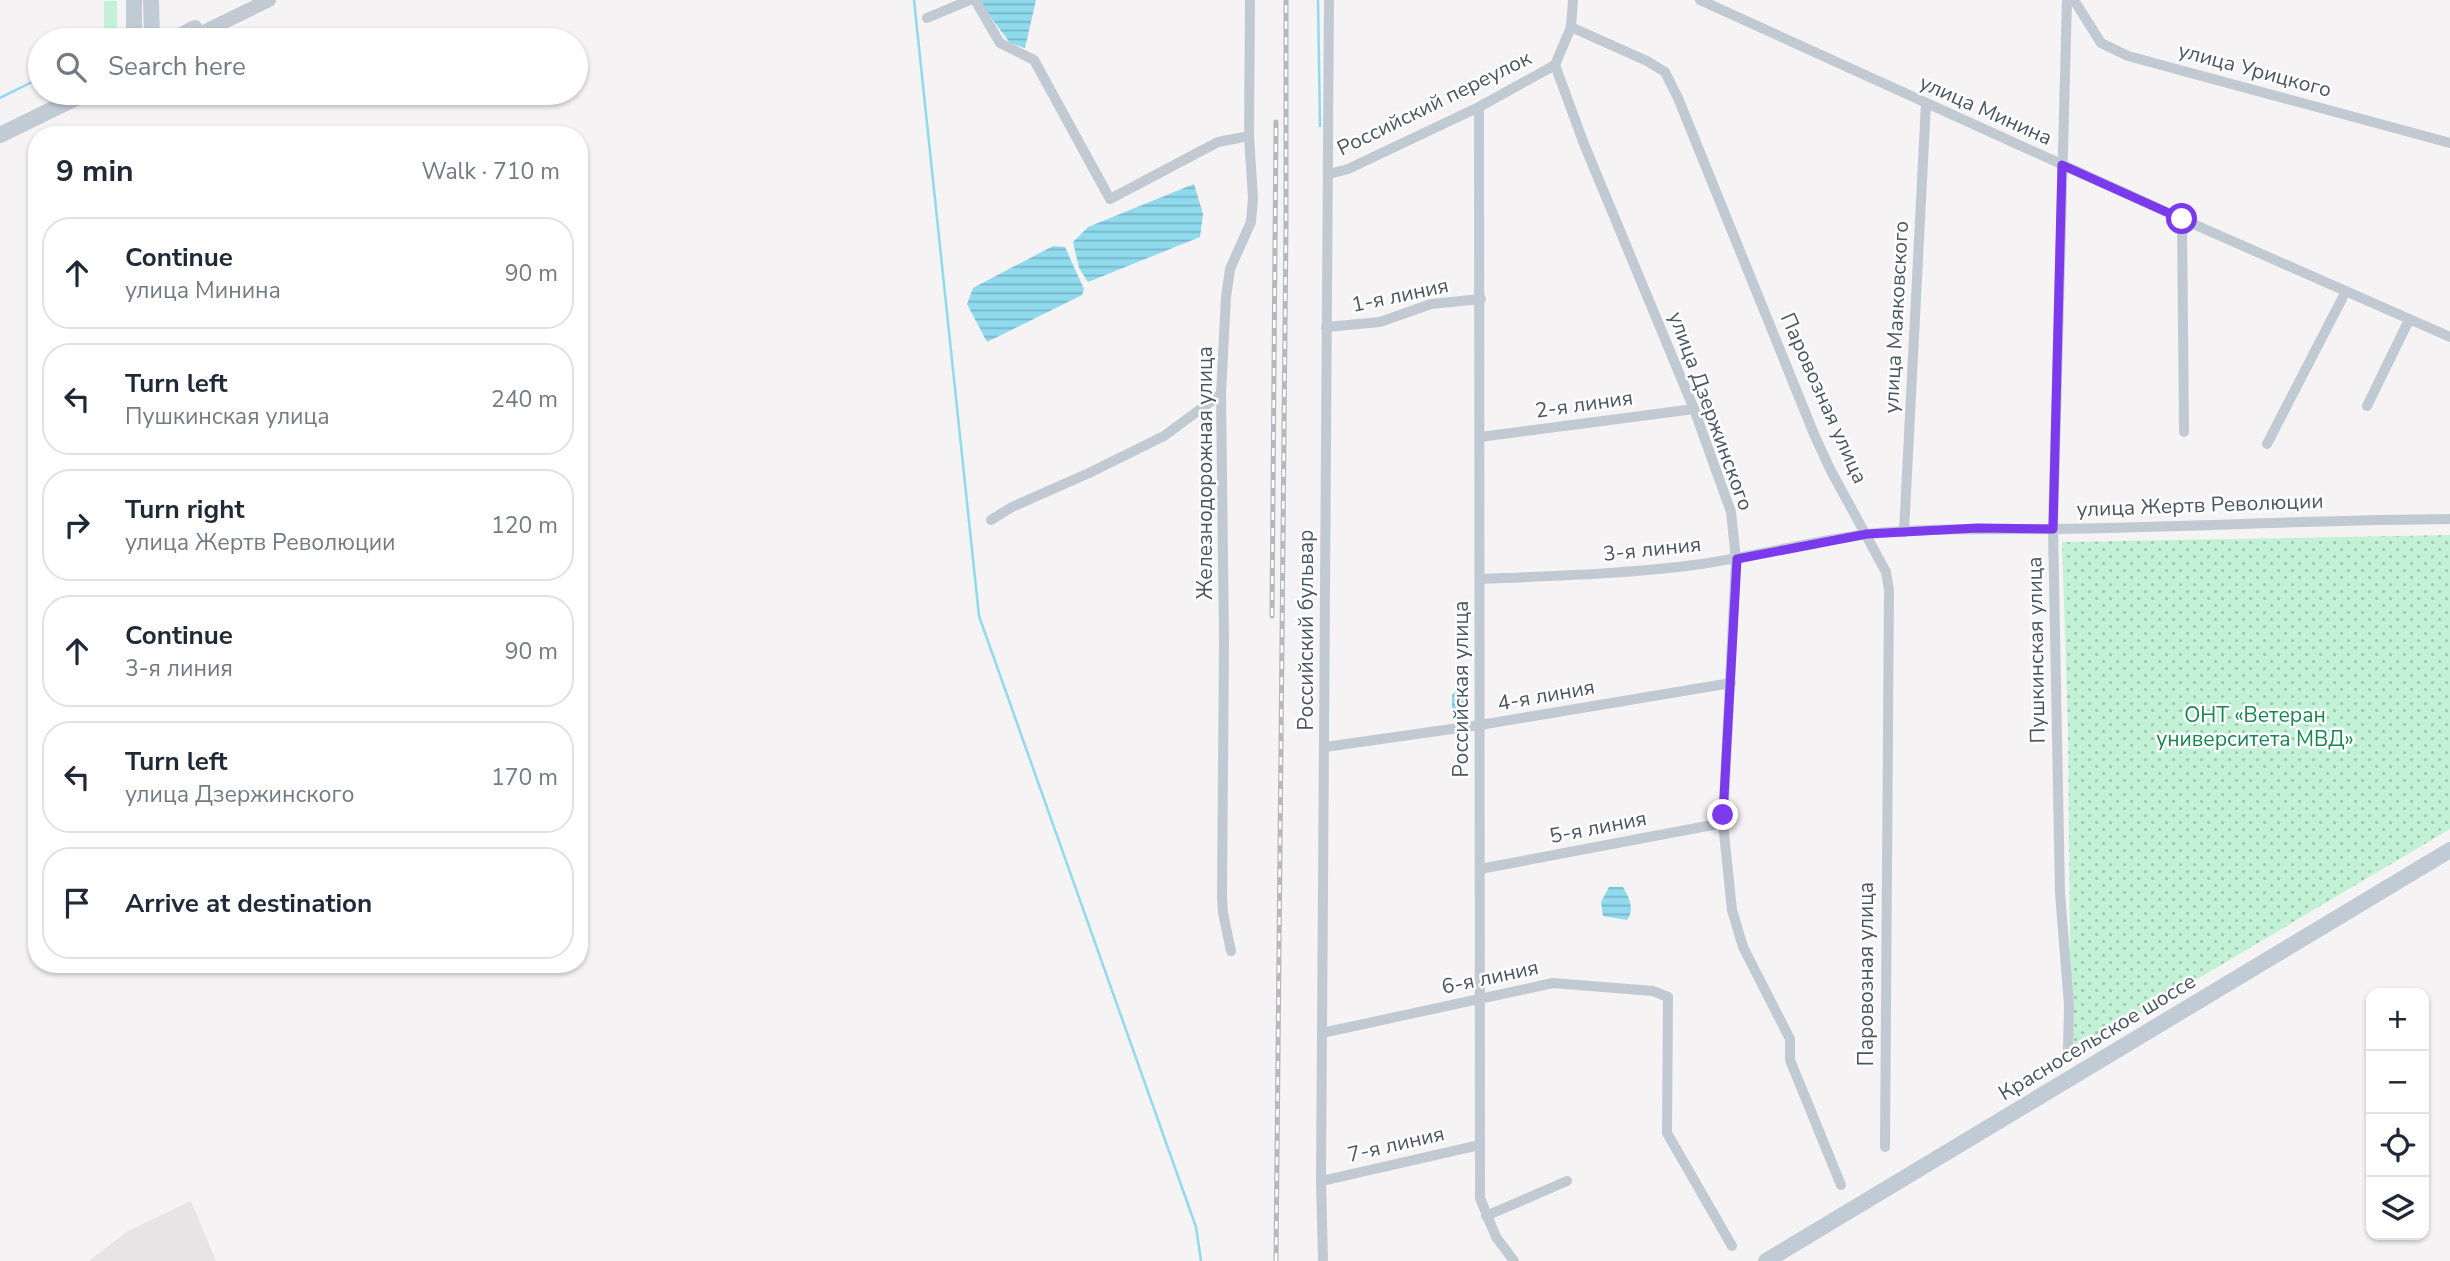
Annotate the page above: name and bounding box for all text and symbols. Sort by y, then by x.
search box [28,28,588,105]
street label: улица Урицкого [2175,36,2335,104]
street label: Российский переулок [1332,43,1537,162]
icon: search [52,48,90,86]
text: Search here [108,49,246,84]
street label: улица Минина [1915,68,2057,152]
text: 9 min [56,151,134,192]
text: Walk · 710 m [421,156,560,187]
route start [2166,203,2197,234]
street label: улица Маяковского [1877,220,1915,414]
text: Continue [125,240,233,275]
icon: ahead [58,254,96,292]
text: 90 m [505,258,558,289]
street label: 1-я линия [1349,271,1451,319]
text: улица Минина [125,275,281,306]
street label: улица Дзержинского [1662,308,1760,514]
street label: Паровозная улица [1774,308,1874,488]
street label: Железнодорожная улица [1191,346,1219,600]
text: Turn left [125,366,228,401]
icon: left [58,380,96,418]
street label: 2-я линия [1533,383,1635,425]
text: 240 m [491,384,558,415]
text: Пушкинская улица [125,401,330,432]
street label: улица Жертв Революции [2076,487,2324,523]
text: Turn right [125,492,244,527]
icon: right [58,506,96,544]
text: 120 m [491,510,558,541]
text: улица Жертв Революции [125,527,396,558]
street label: Российский бульвар [1292,530,1320,730]
street label: 3-я линия [1602,530,1702,568]
street label: Пушкинская улица [2020,556,2052,744]
street label: Российская улица [1447,601,1475,777]
text: Continue [125,618,233,653]
icon: ahead [58,632,96,670]
text: 90 m [505,636,558,667]
text: 3-я линия [125,653,233,684]
street label: 4-я линия [1495,673,1597,717]
park label: ОНТ «Ветеран университета МВД» [2156,701,2354,753]
text: Turn left [125,744,228,779]
icon: left [58,758,96,796]
text: 170 m [491,762,558,793]
text: улица Дзержинского [125,779,355,810]
route end [1707,799,1738,830]
street label: 5-я линия [1547,804,1649,850]
street label: Паровозная улица [1852,882,1880,1066]
icon: arrive [58,884,96,922]
text: Arrive at destination [125,886,372,921]
street label: 6-я линия [1439,953,1541,1001]
street label: Красносельское шоссе [1993,967,2201,1107]
map controls [2366,988,2429,1240]
button: + [2366,988,2429,1051]
button: − [2366,1051,2429,1114]
button: locate [2366,1114,2429,1177]
street label: 7-я линия [1345,1119,1447,1169]
button: layers [2366,1177,2429,1240]

